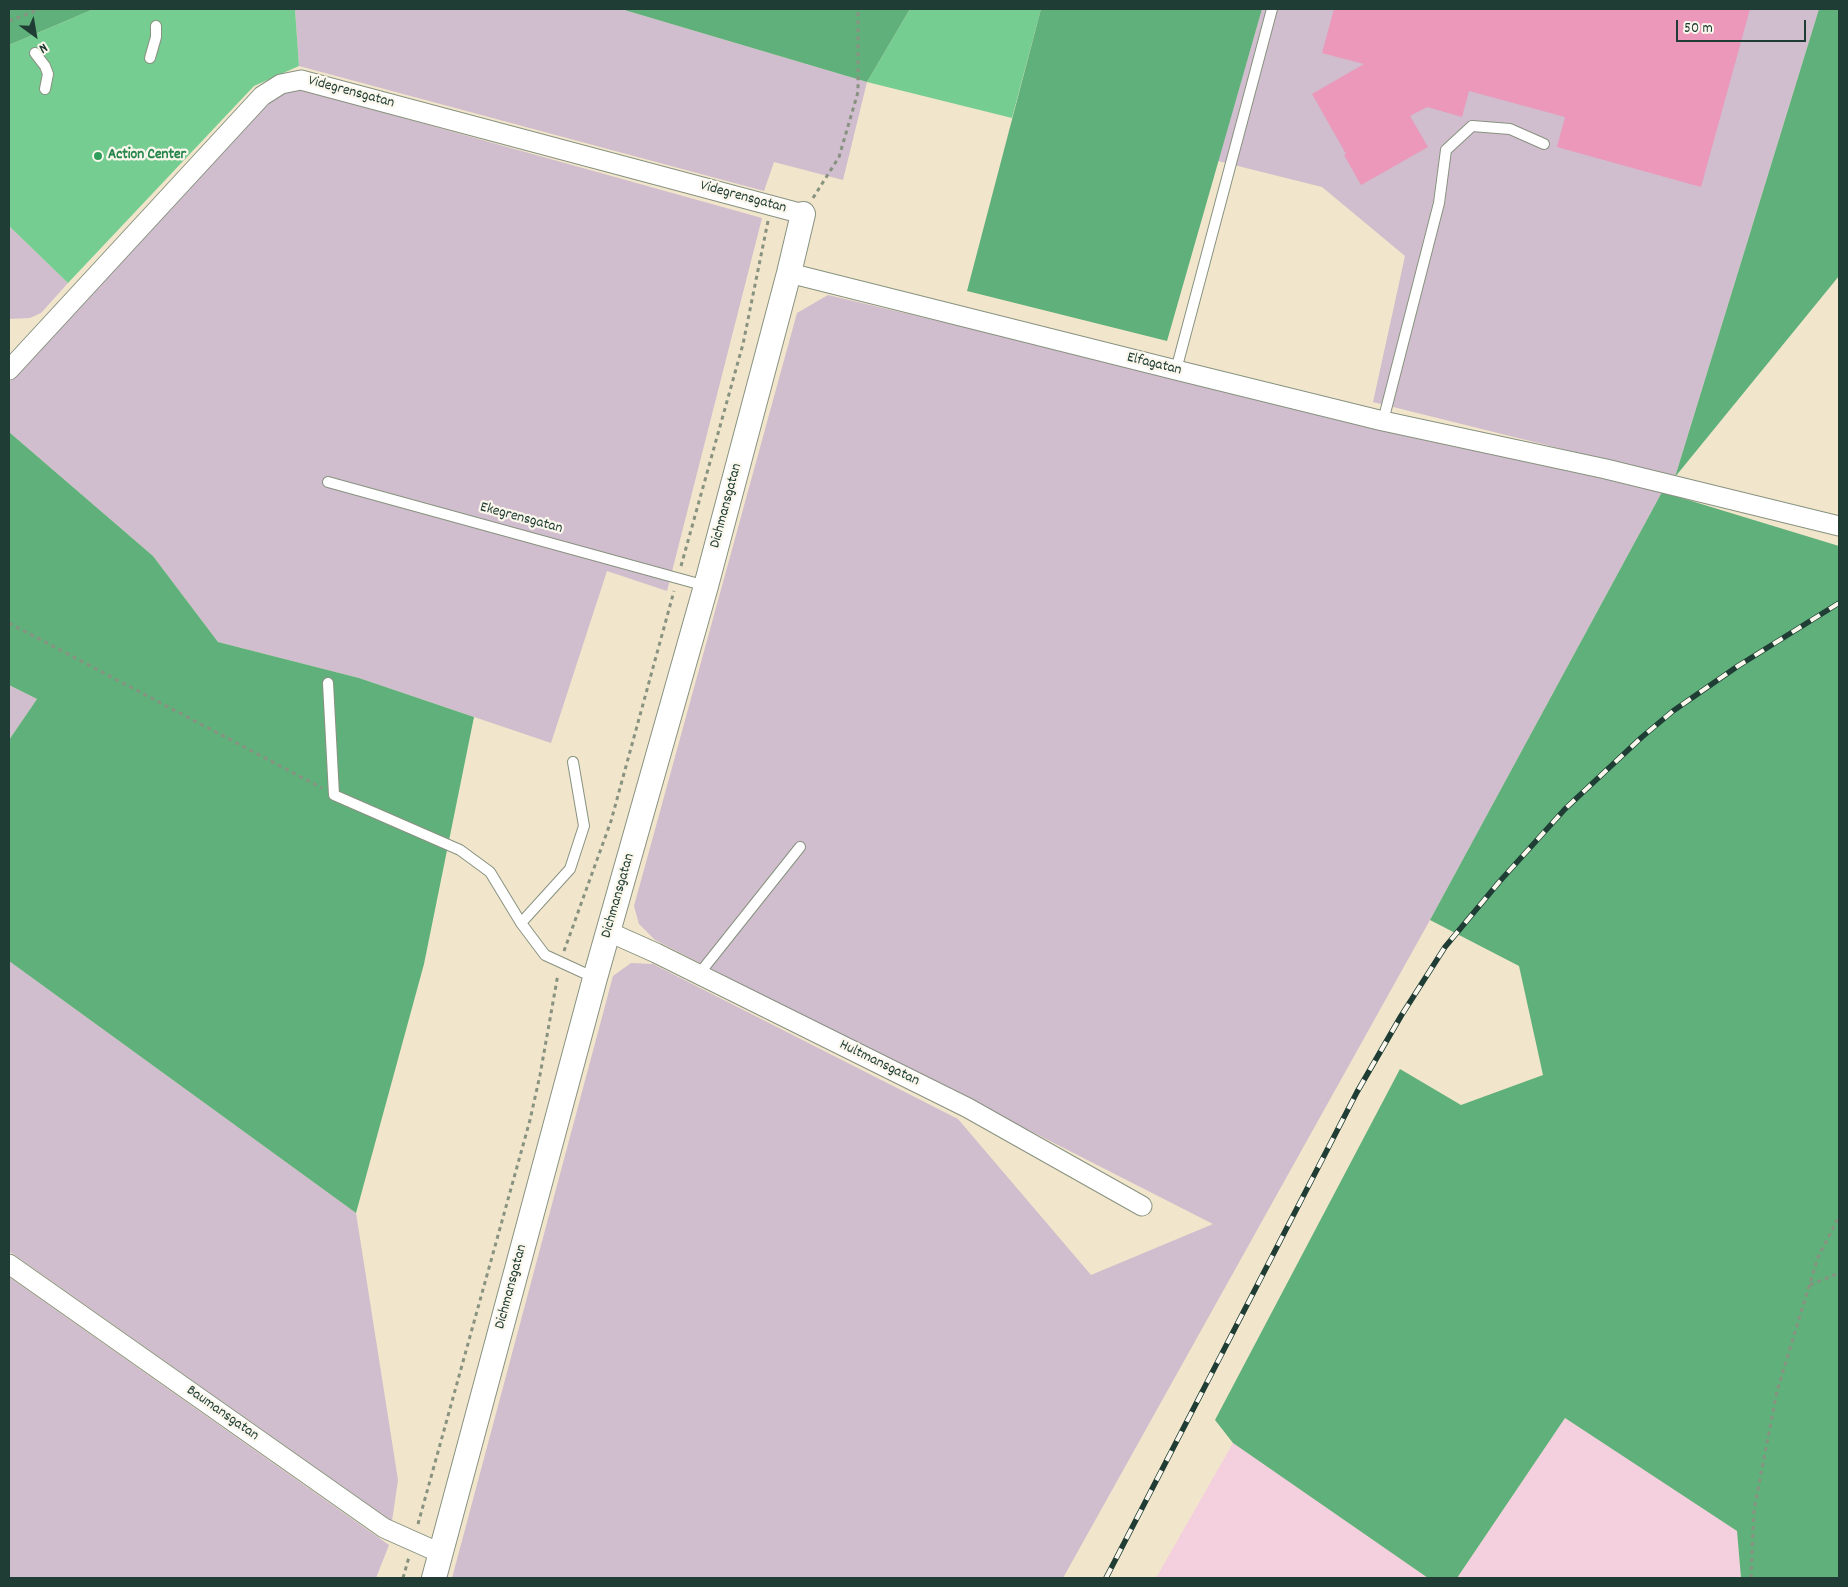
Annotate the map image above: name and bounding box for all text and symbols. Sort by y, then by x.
north arrow [10,10,60,60]
scale bar [1678,10,1808,42]
text: 50 m [1684,18,1713,40]
text: N [35,37,51,58]
street label: Videgrensgatan [306,73,396,113]
place label: Action Center [108,147,186,165]
marker: Action Center [92,150,104,162]
street label: Videgrensgatan [698,178,788,218]
street label: Elfagatan [1125,350,1183,380]
street label: Dichmansgatan [707,462,747,550]
street label: Ekegrensgatan [478,499,564,539]
street label: Dichmansgatan [598,852,640,940]
street label: Hultmansgatan [836,1037,922,1091]
street label: Dichmansgatan [492,1243,532,1331]
street label: Baumansgatan [182,1382,262,1446]

